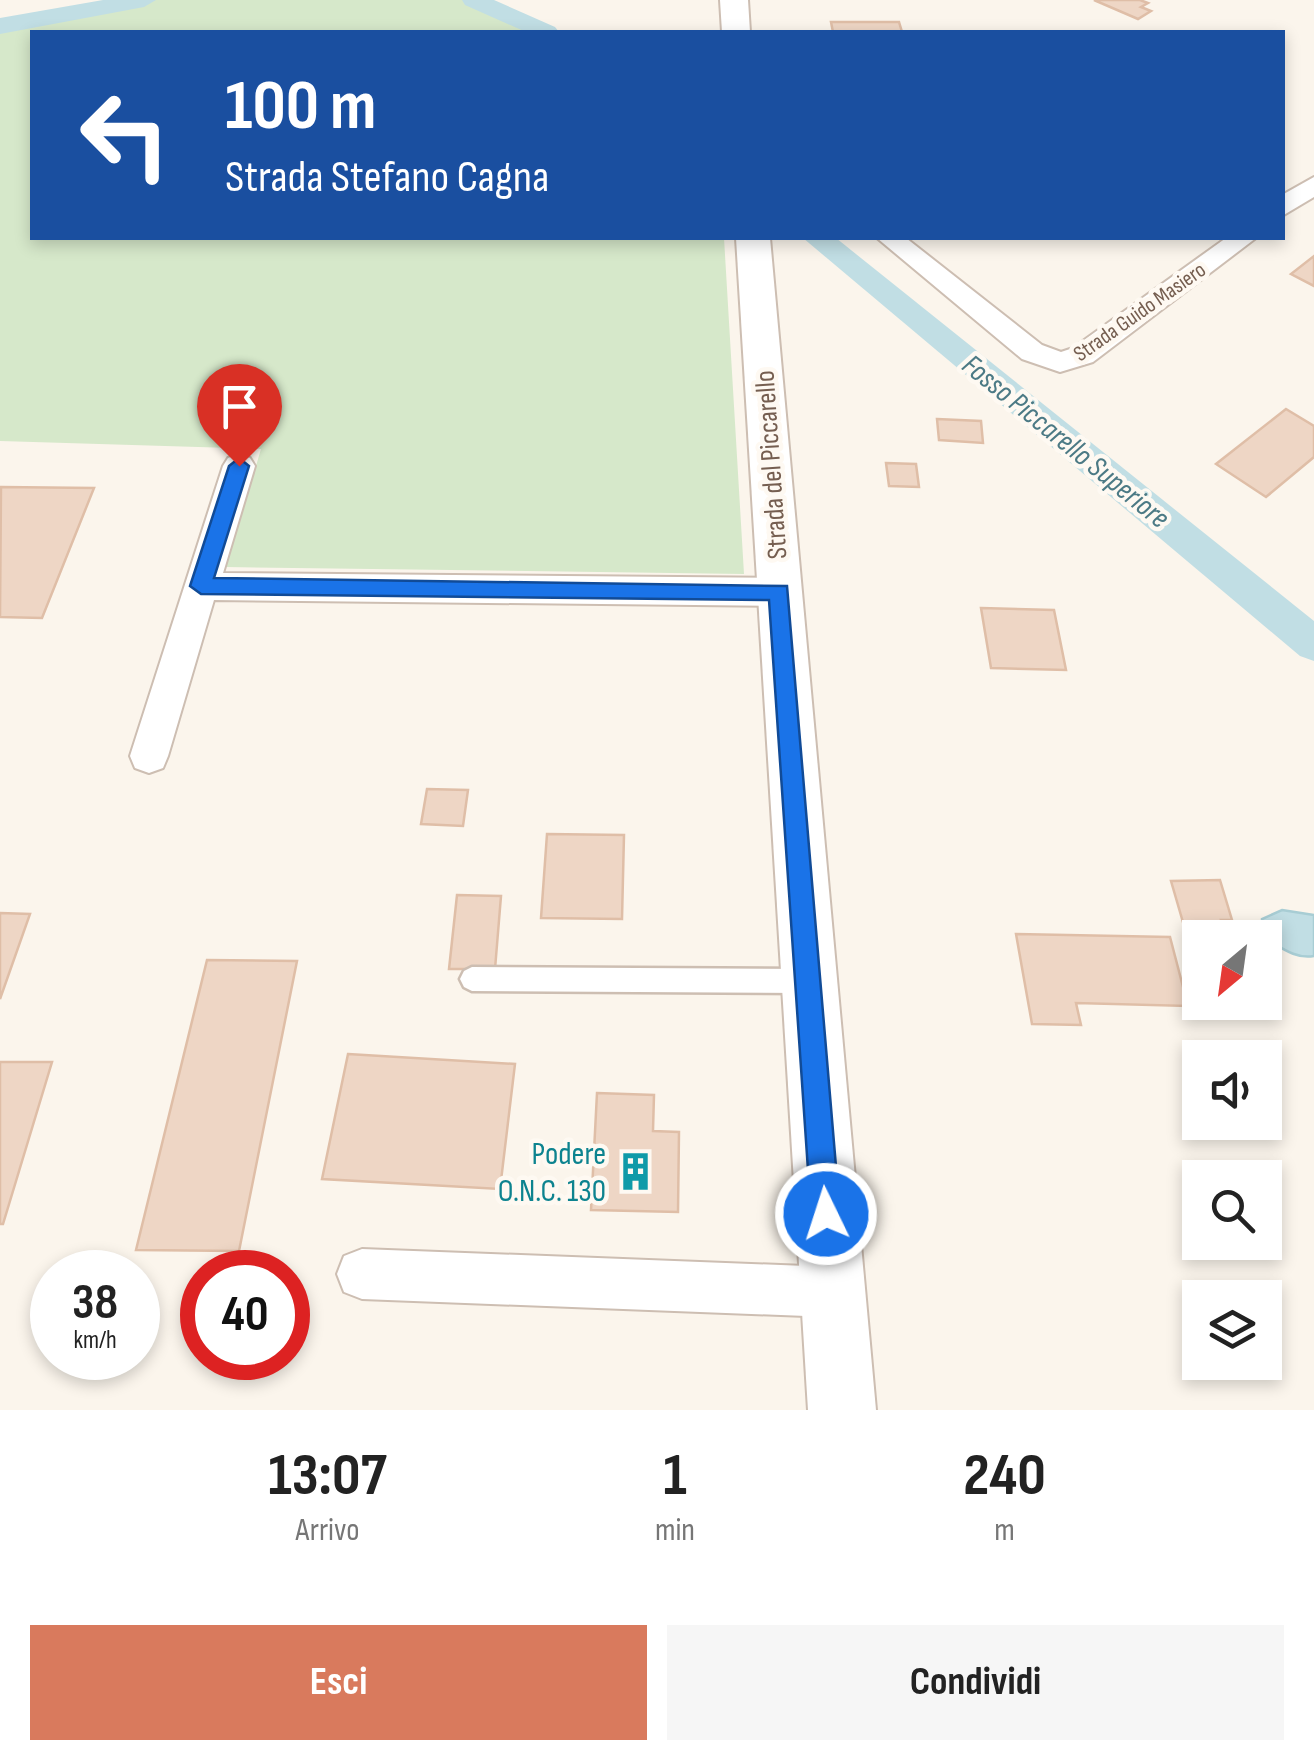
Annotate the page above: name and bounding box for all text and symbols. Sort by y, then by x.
text: 100 m [225,65,376,149]
icon: left [60,70,190,200]
text: Strada Stefano Cagna [225,150,549,205]
street label: Strada Guido Masiero [1069,257,1211,368]
water label: Fosso Piccarello Superiore [955,347,1176,537]
pin [197,364,282,467]
street label: Strada del Piccarello [748,369,795,560]
icon: arrive [212,379,267,434]
north arrow [1182,920,1282,1020]
map controls [1182,920,1282,1380]
button: sound [1182,1040,1282,1140]
place label: Podere O.N.C. 130 [498,1135,606,1211]
building icon: Podere O.N.C. 130 [615,1150,657,1192]
button: search [1182,1160,1282,1260]
position arrow [774,1162,878,1266]
speed limit sign: 40 [180,1250,310,1380]
text: 38 [72,1273,118,1333]
button: layers [1182,1280,1282,1380]
text: km/h [73,1325,117,1356]
text: 13:07 [268,1440,387,1512]
text: 1 [663,1440,687,1512]
text: 240 [963,1440,1046,1512]
text: Arrivo [295,1511,359,1550]
text: min [655,1511,695,1550]
text: m [994,1511,1015,1550]
button: Esci [30,1625,647,1740]
button: Condividi [667,1625,1284,1740]

